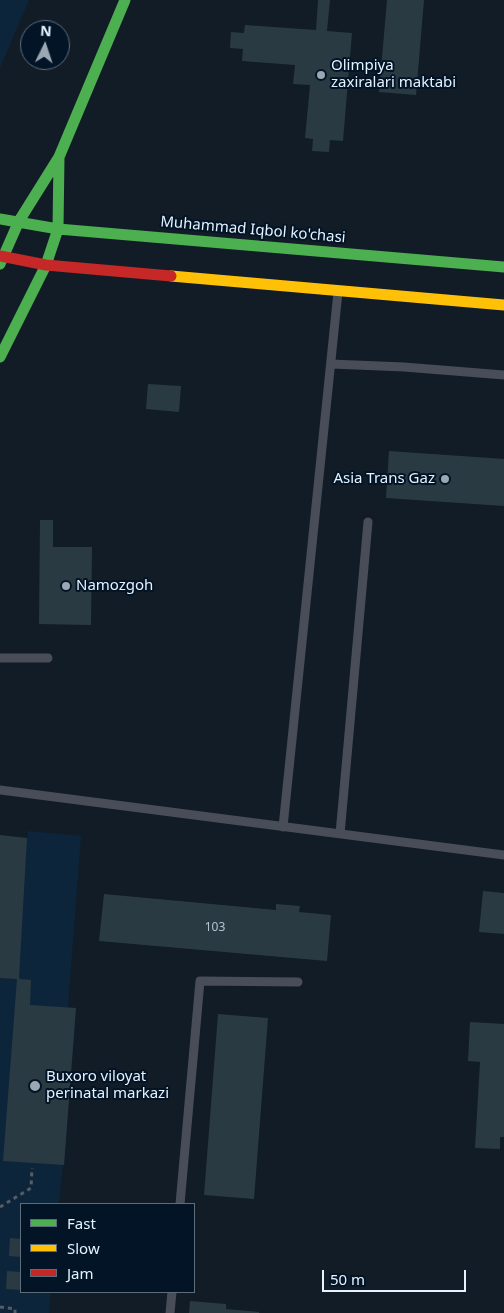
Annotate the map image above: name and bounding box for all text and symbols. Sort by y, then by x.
north arrow [20,20,70,70]
text: N [40,21,52,40]
place label: Olimpiya zaxiralari maktabi [331,57,456,92]
marker: Olimpiya zaxiralari maktabi [315,69,327,81]
street label: Muhammad Iqbol ko'chasi [160,213,346,247]
place label: Asia Trans Gaz [333,470,435,488]
marker: Asia Trans Gaz [439,473,451,485]
place label: Namozgoh [76,577,153,595]
marker: Namozgoh [60,580,72,592]
house number: 103 [205,921,225,935]
place label: Buxoro viloyat perinatal markazi [46,1068,169,1103]
marker: Buxoro viloyat perinatal markazi [28,1079,42,1093]
legend [20,1203,195,1293]
text: Fast [67,1213,96,1233]
text: Slow [67,1238,100,1258]
scale bar [324,1260,468,1292]
text: Jam [67,1263,94,1283]
text: 50 m [330,1269,365,1289]

